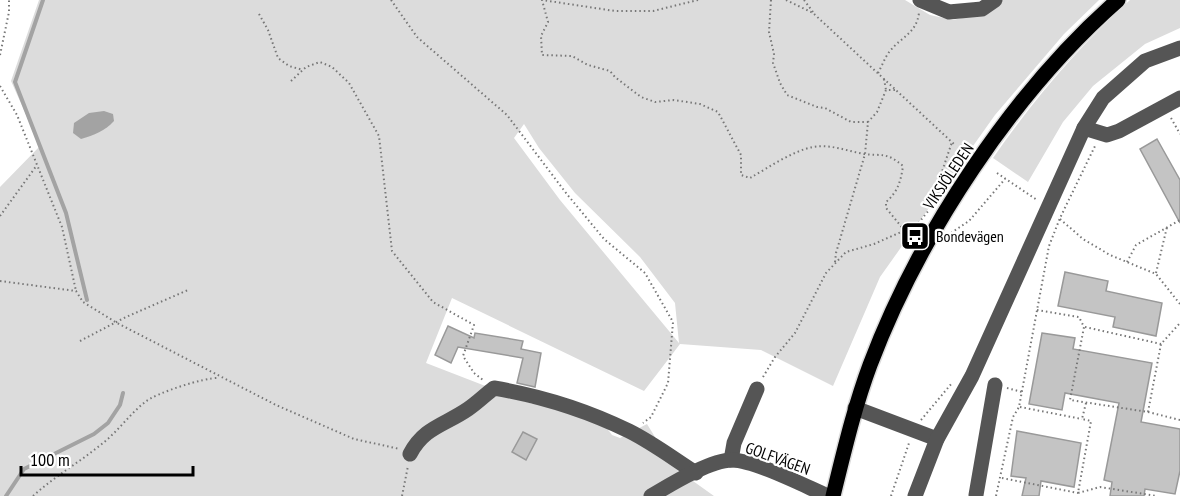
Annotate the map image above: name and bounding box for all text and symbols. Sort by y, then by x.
street label: VIKSJÖLEDEN [918,139,978,214]
bus stop icon: Bondevägen [899,220,931,252]
place label: Bondevägen [936,226,1004,246]
street label: GOLFVÄGEN [743,437,813,479]
scale bar [21,439,194,477]
text: 100 m [30,448,70,471]

